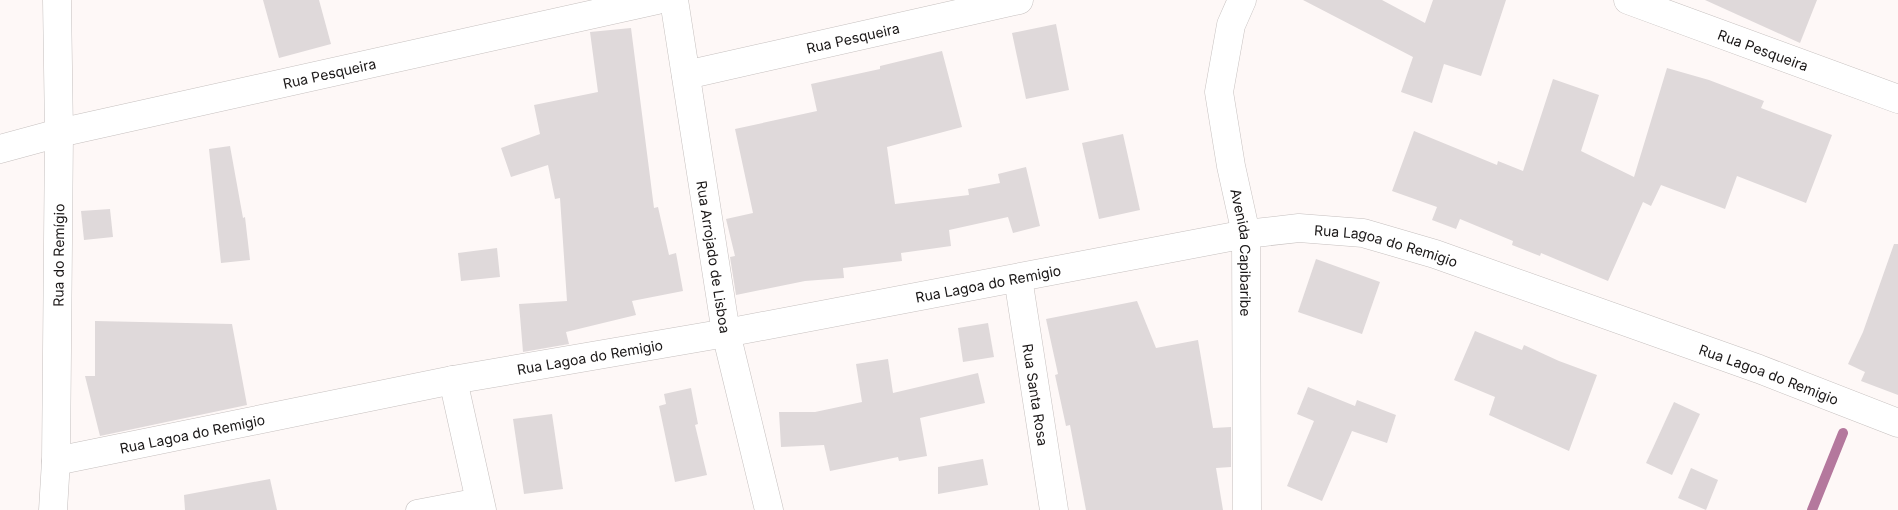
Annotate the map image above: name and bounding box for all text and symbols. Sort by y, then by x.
street label: Rua Pesqueira [805,19,901,56]
street label: Rua Pesqueira [1716,25,1811,74]
street label: Rua Pesqueira [281,54,378,92]
street label: Rua Arrojado de Lisboa [694,179,734,334]
street label: Avenida Capibaribe [1228,187,1255,316]
street label: Rua do Remígio [49,203,67,307]
street label: Rua Lagoa do Remigio [1314,221,1460,270]
street label: Rua Lagoa do Remigio [914,261,1062,305]
street label: Rua Lagoa do Remigio [516,336,664,377]
street label: Rua Lagoa do Remigio [1697,340,1841,408]
street label: Rua Santa Rosa [1020,342,1052,447]
street label: Rua Lagoa do Remigio [118,410,266,456]

